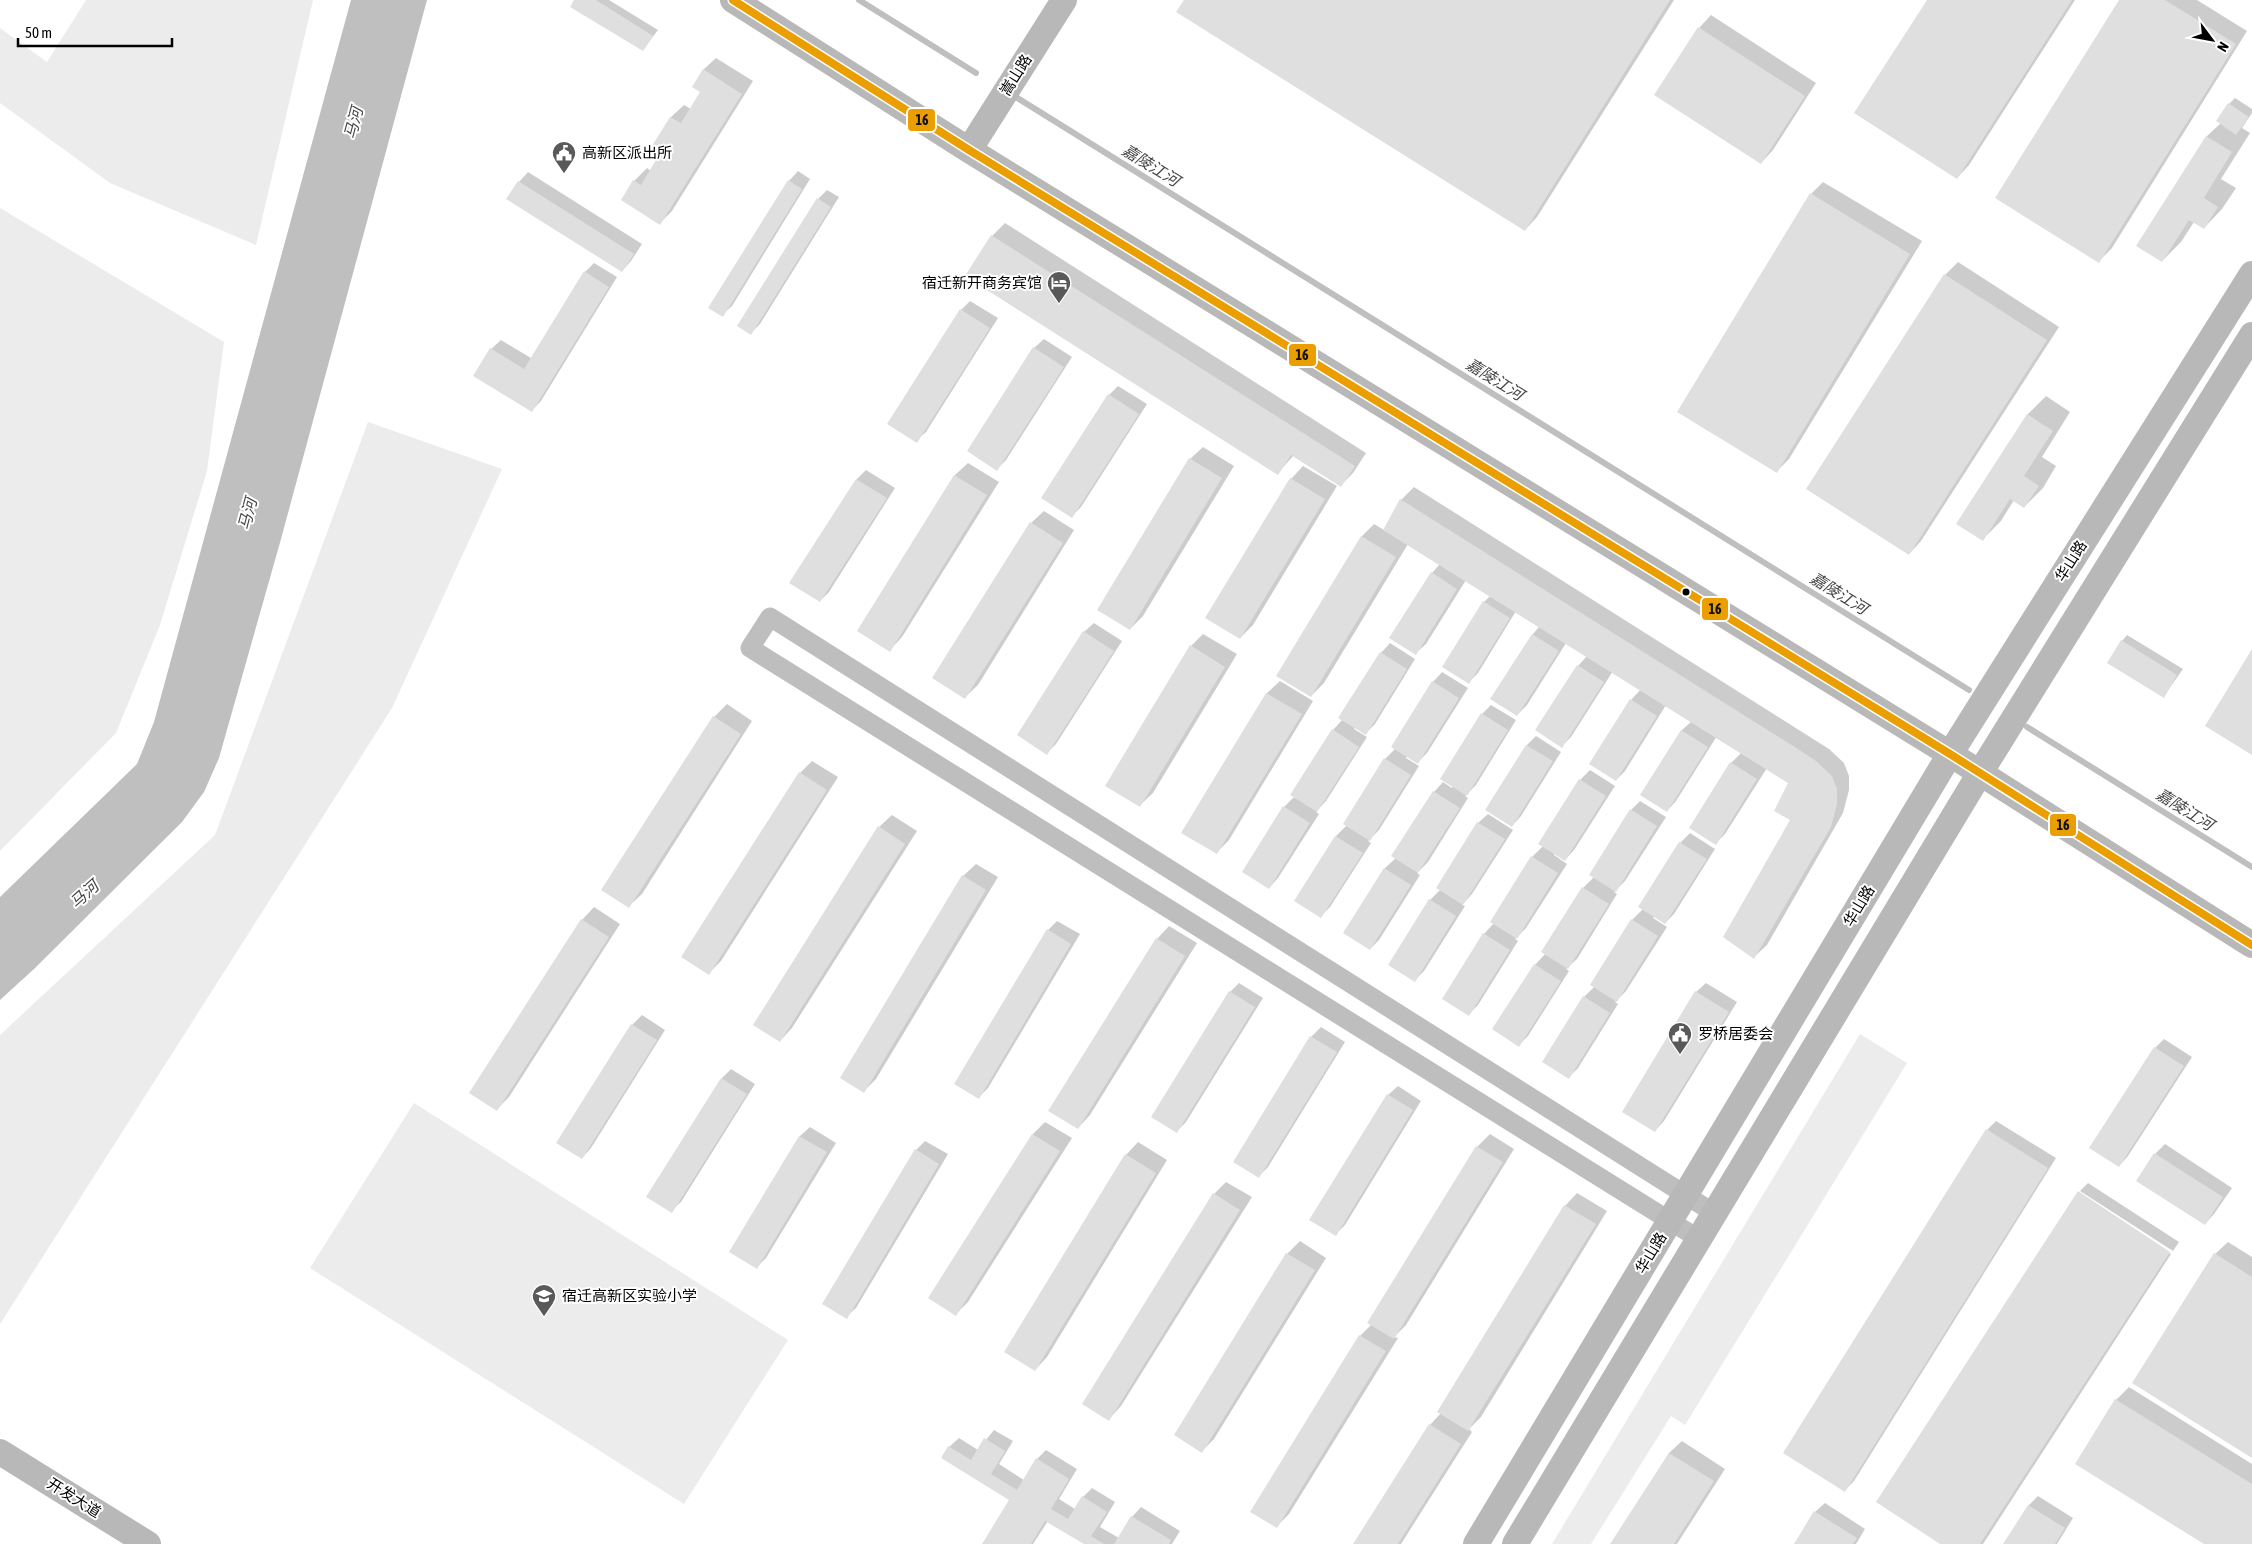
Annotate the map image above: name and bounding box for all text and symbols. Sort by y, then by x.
scale bar [18,15,171,47]
north arrow [2187,15,2237,65]
text: 50 m [25,24,52,41]
text: N [2214,39,2232,55]
street label: 嵩山路 [996,51,1035,98]
water label: 马河 [340,102,367,141]
line badge: 16 [907,108,936,132]
text: 16 [915,112,929,128]
public building icon: 高新区派出所 [551,140,577,174]
water label: 嘉陵江河 [1119,140,1185,191]
place label: 高新区派出所 [582,144,672,161]
hotel icon: 宿迁新开商务宾馆 [1046,270,1072,304]
place label: 宿迁新开商务宾馆 [922,274,1042,291]
line badge: 16 [1288,343,1317,367]
text: 16 [1295,347,1309,363]
water label: 嘉陵江河 [1463,354,1529,405]
water label: 马河 [234,493,261,532]
street label: 华山路 [2051,537,2090,584]
water label: 嘉陵江河 [1807,568,1873,619]
unlabelled marker [1681,587,1691,597]
line badge: 16 [1701,597,1729,621]
text: 16 [1708,601,1722,617]
water label: 嘉陵江河 [2153,784,2219,835]
line badge: 16 [2049,813,2077,837]
text: 16 [2056,817,2070,833]
water label: 马河 [66,875,104,911]
street label: 华山路 [1840,882,1877,929]
public building icon: 罗桥居委会 [1667,1021,1693,1055]
place label: 罗桥居委会 [1698,1025,1773,1042]
street label: 华山路 [1632,1229,1669,1276]
school or university icon: 宿迁高新区实验小学 [531,1283,557,1317]
place label: 宿迁高新区实验小学 [562,1287,697,1304]
street label: 开发大道 [44,1474,104,1521]

